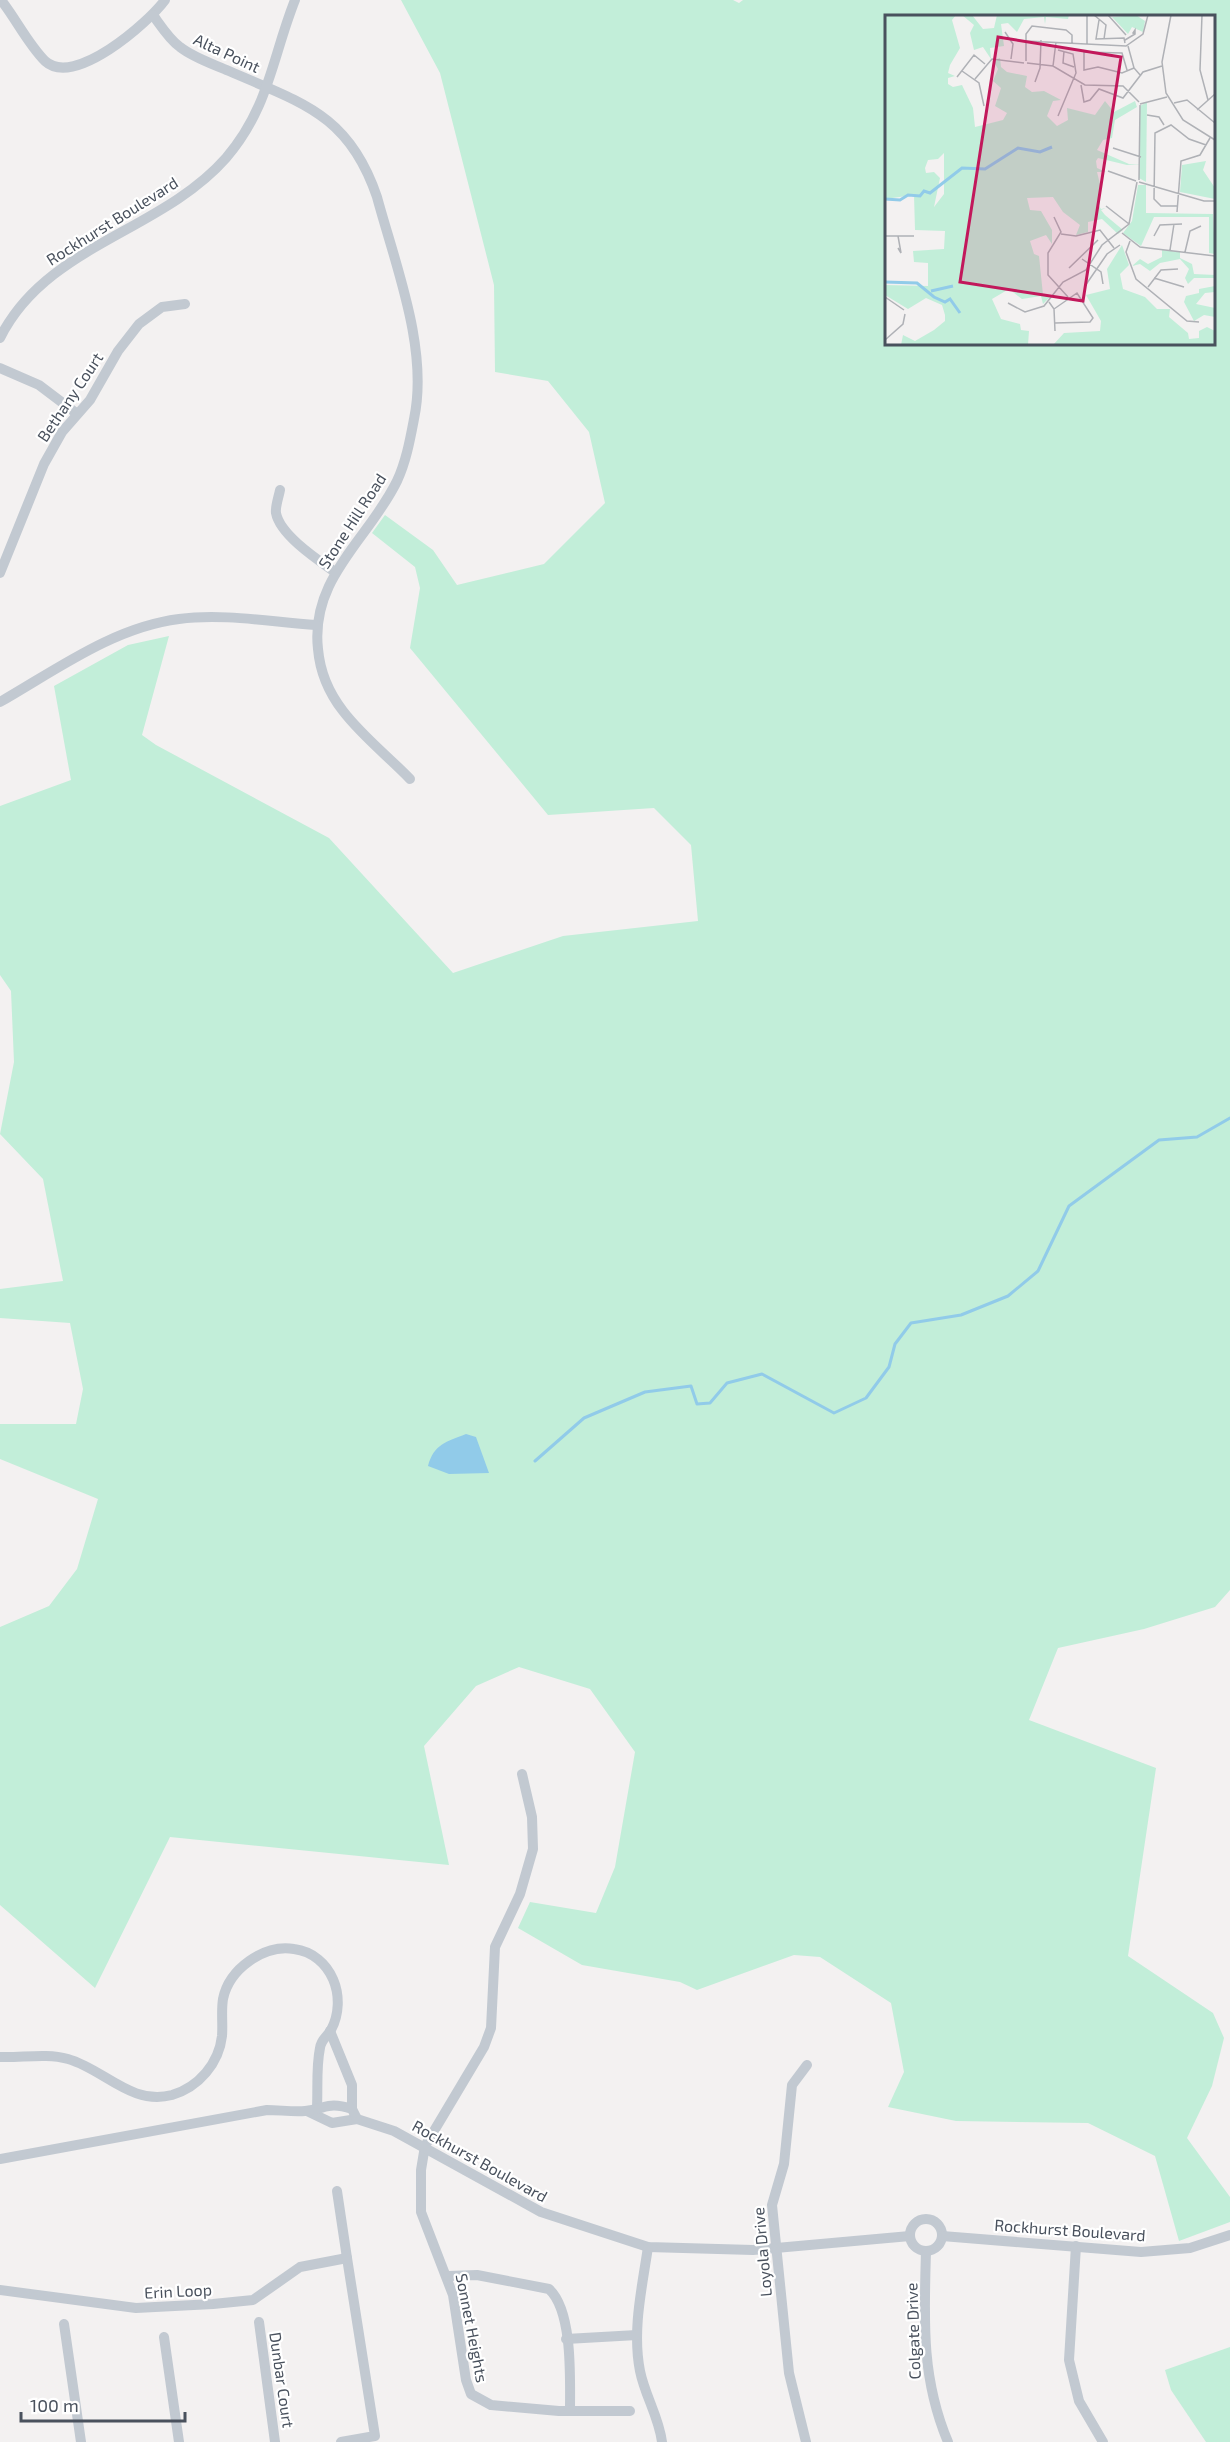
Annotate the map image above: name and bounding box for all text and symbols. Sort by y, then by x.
inset map [885,15,1215,345]
street label: Alta Point [191,29,263,76]
street label: Rockhurst Boulevard [42,172,181,269]
street label: Bethany Court [33,348,106,445]
street label: Stone Hill Road [314,470,389,572]
street label: Rockhurst Boulevard [409,2116,551,2206]
street label: Loyola Drive [748,2207,775,2298]
street label: Rockhurst Boulevard [994,2215,1146,2244]
street label: Sonnet Heights [453,2272,492,2384]
street label: Erin Loop [144,2279,212,2302]
street label: Colgate Drive [901,2282,924,2380]
street label: Dunbar Court [266,2331,299,2429]
scale bar [21,2385,184,2423]
text: 100 m [30,2394,79,2416]

